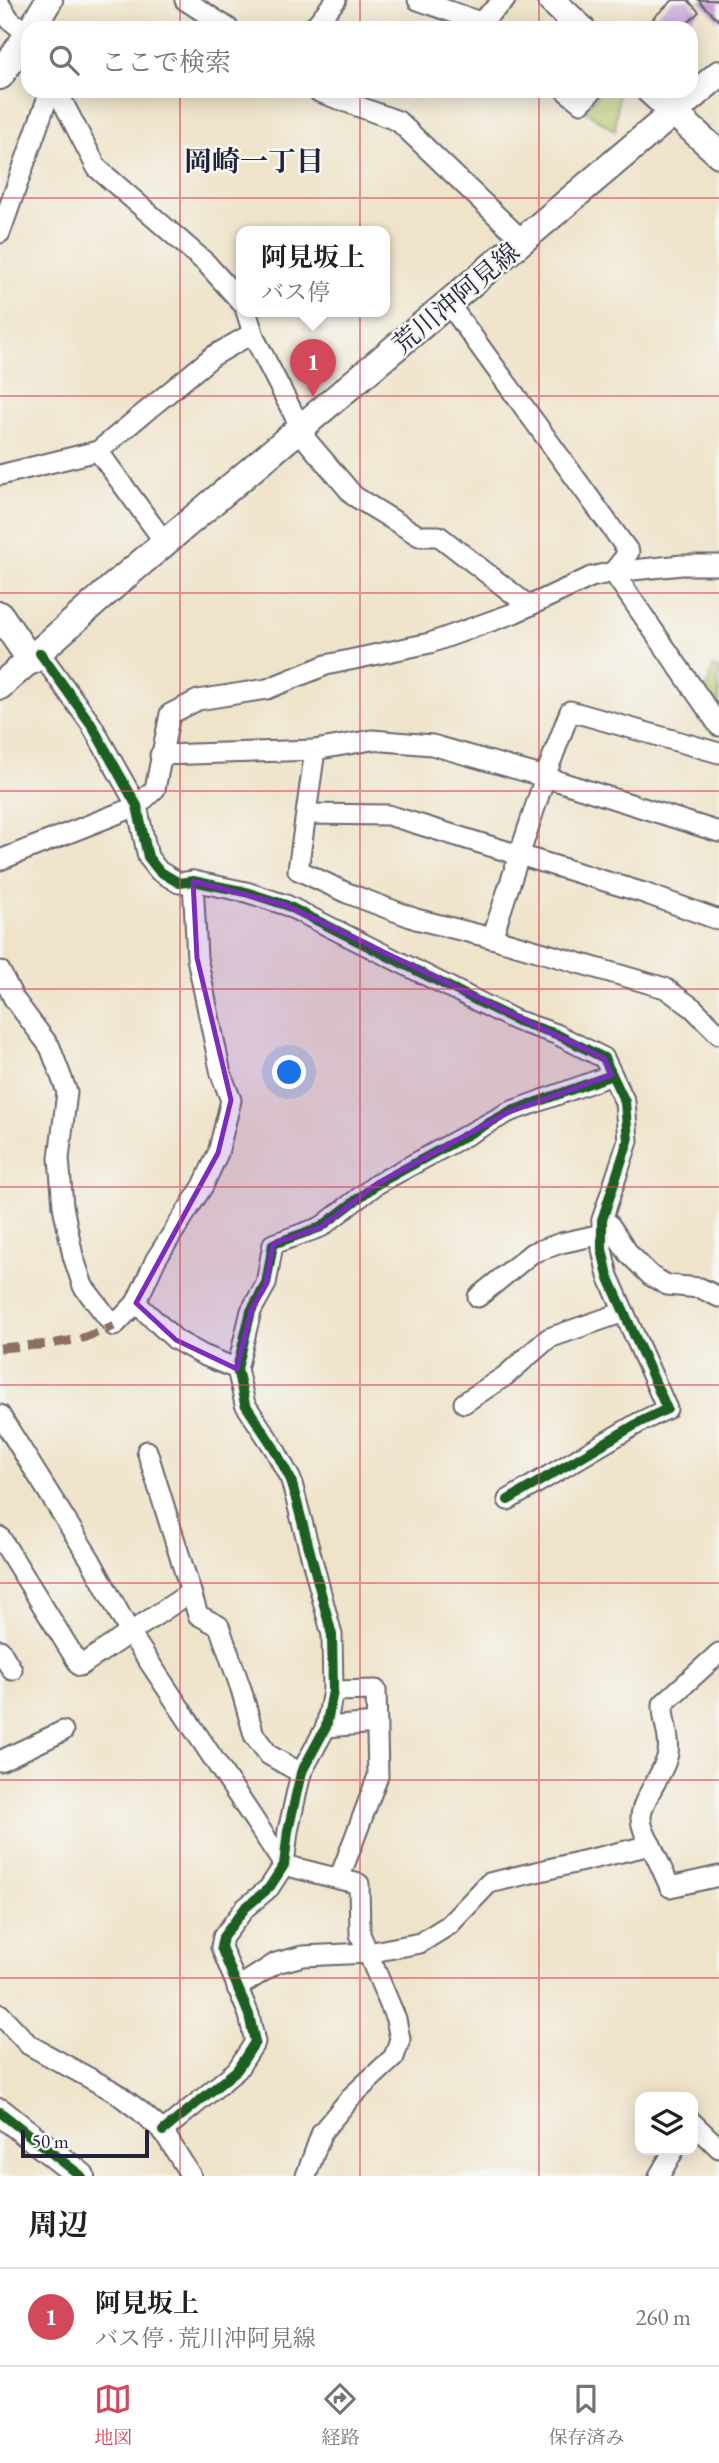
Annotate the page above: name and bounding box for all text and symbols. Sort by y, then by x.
search box [21,21,698,98]
icon: search [45,41,83,79]
text: ここで検索 [101,45,231,79]
district label: 岡崎一丁目 [184,143,324,179]
popup [236,226,390,317]
street label: 荒川沖阿見線 [385,235,527,361]
text: 阿見坂上 [261,240,365,274]
text: バス停 [261,277,330,307]
pin: 1 [290,339,336,397]
your location [272,1055,306,1089]
map controls [635,2092,698,2155]
button: layers [635,2092,698,2155]
scale bar [21,2127,149,2159]
text: 50 m [32,2129,69,2154]
text: 周辺 [28,2205,88,2244]
text: 阿見坂上 [95,2286,199,2320]
text: 1 [45,2302,57,2332]
text: 260 m [635,2302,691,2332]
text: バス停 · 荒川沖阿見線 [95,2323,316,2353]
tab: 地図 [94,2380,133,2450]
tab: 経路 [321,2380,360,2450]
tab: 保存済み [548,2380,625,2450]

